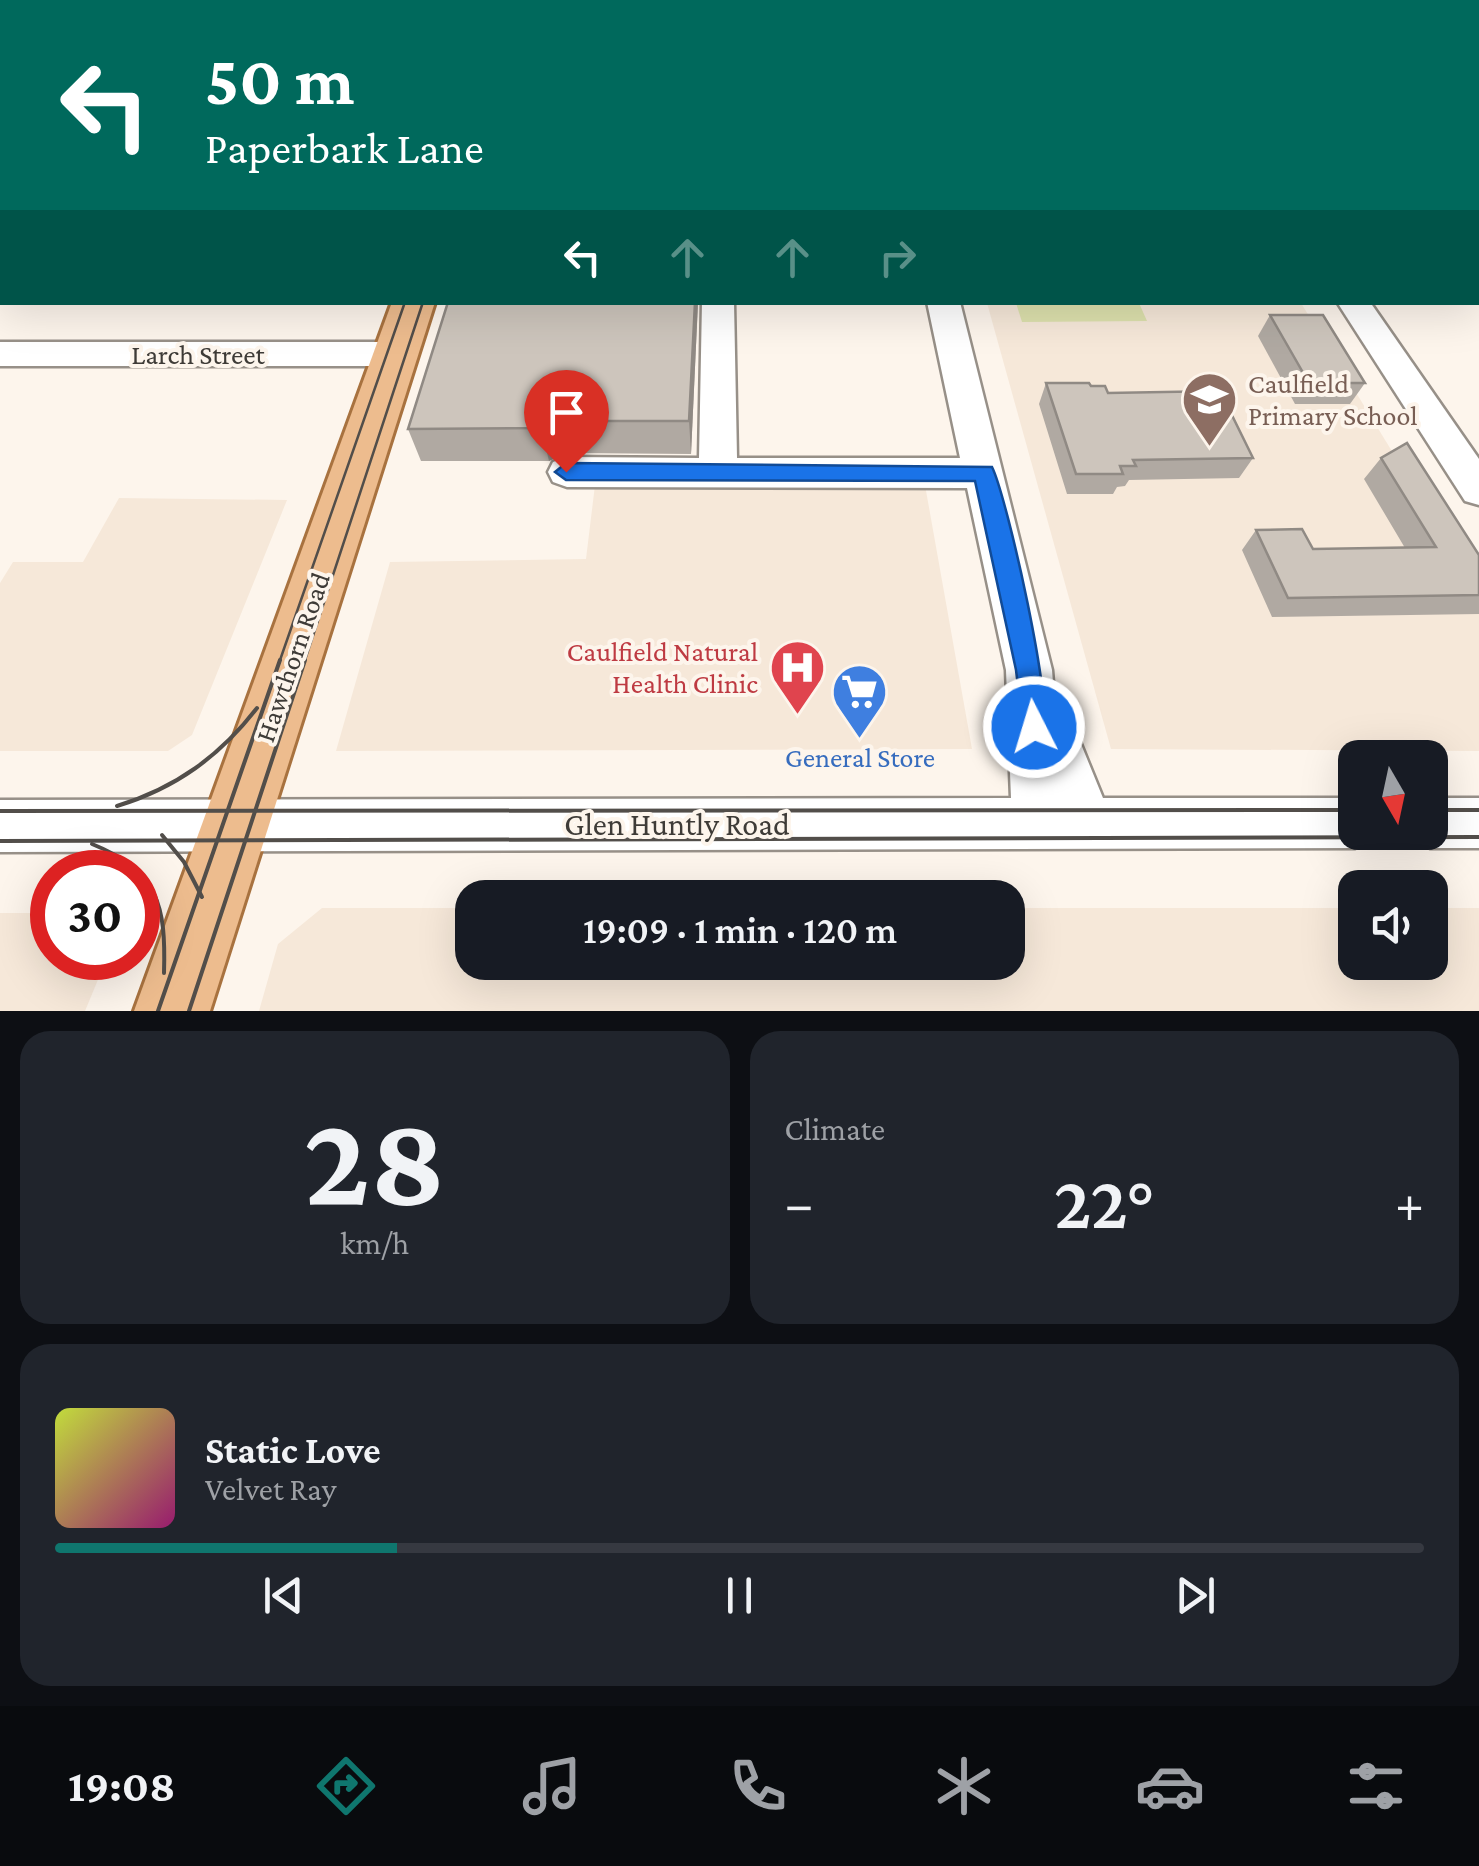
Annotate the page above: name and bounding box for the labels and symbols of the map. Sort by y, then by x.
street label: Larch Street [131,339,266,370]
place label: Caulfield Primary School [1248,368,1418,431]
school or university icon: Caulfield Primary School [1179,369,1239,448]
pin [524,370,609,473]
street label: Hawthorn Road [249,568,336,746]
place label: Caulfield Natural Health Clinic [567,636,758,699]
hospital icon: Caulfield Natural Health Clinic [767,637,827,716]
supermarket icon: General Store [830,661,890,740]
position arrow [982,675,1086,779]
north arrow [1338,740,1448,850]
place label: General Store [785,742,935,773]
street label: Glen Huntly Road [564,806,790,842]
speed limit sign: 30 [30,850,160,980]

